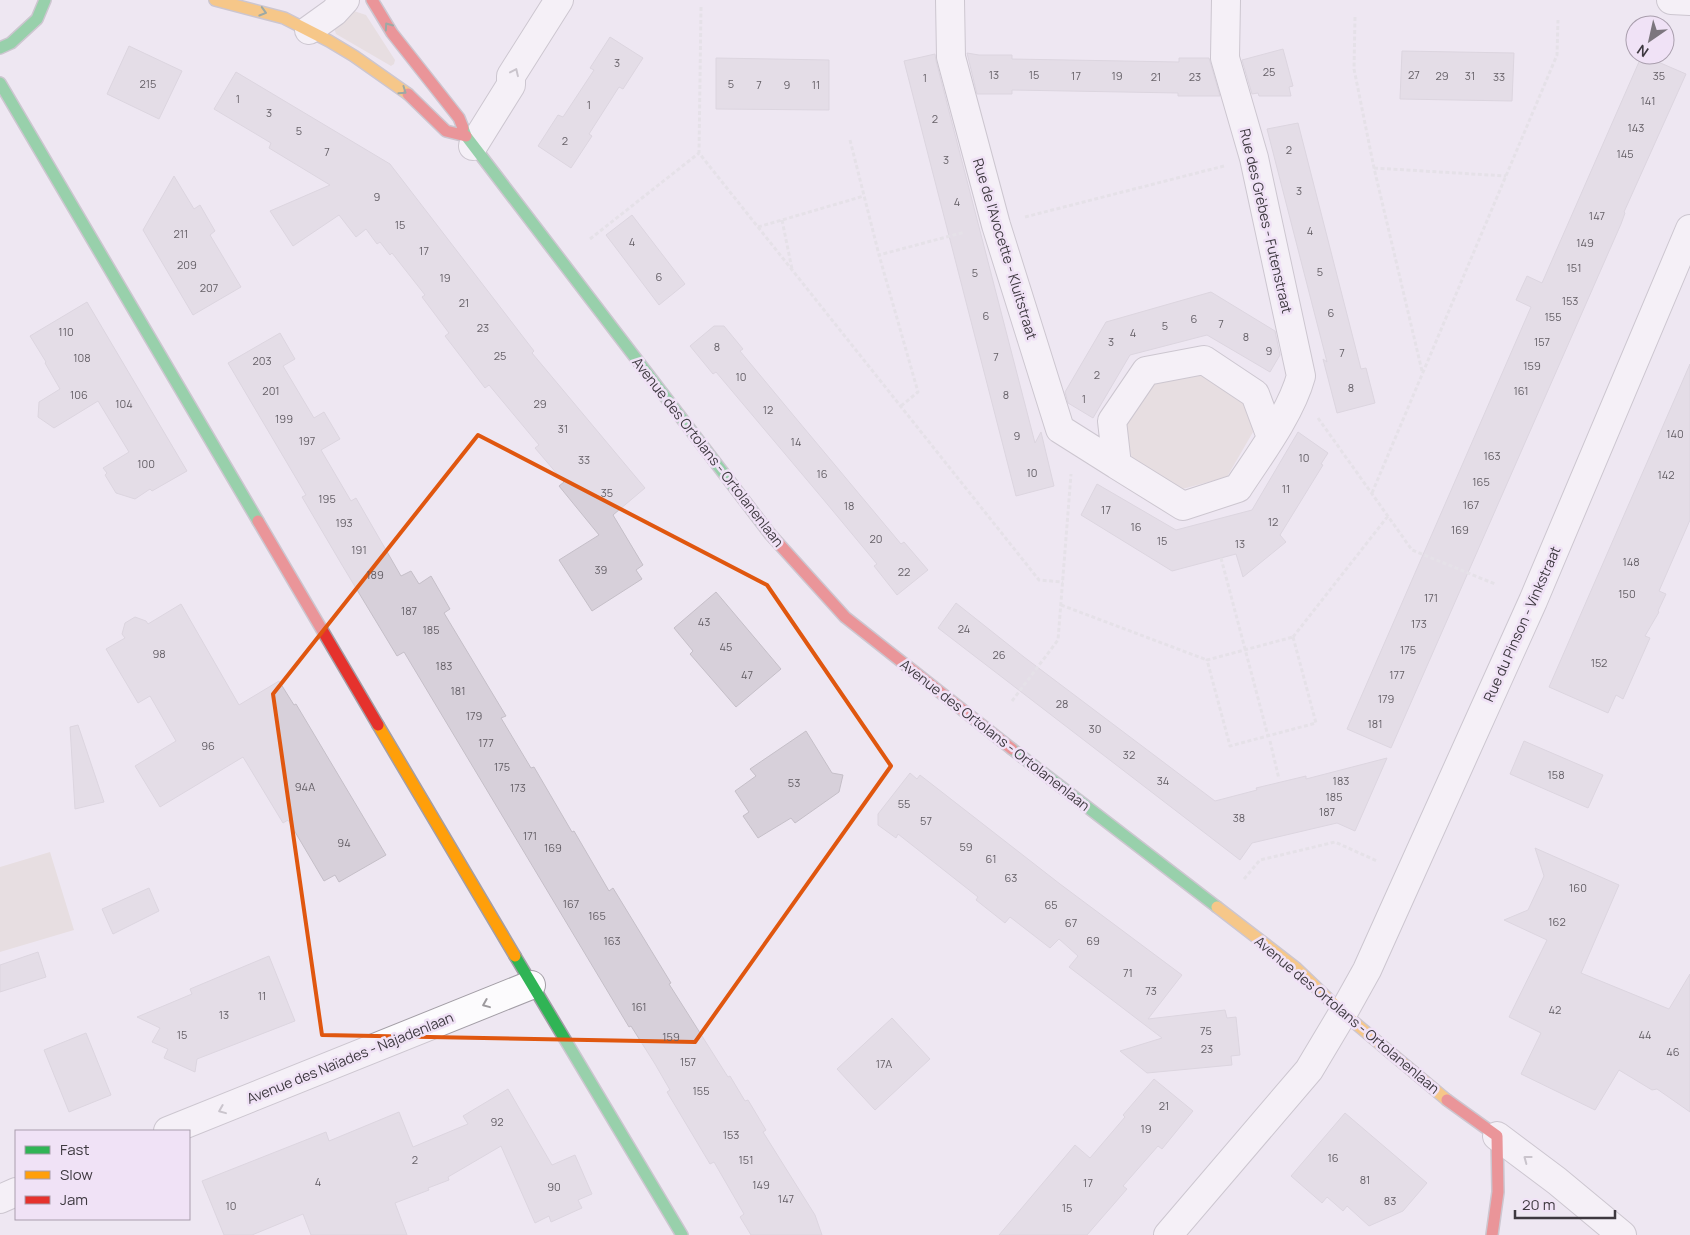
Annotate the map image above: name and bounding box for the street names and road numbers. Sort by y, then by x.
street label: Rue des Grèbes - Futenstraat [1236,127,1297,315]
street label: Rue de l'Avocette - Kluitstraat [969,156,1042,342]
street label: Avenue des Ortolans - Ortolanenlaan [628,353,788,550]
street label: Rue du Pinson - Vinkstraat [1479,543,1565,705]
street label: Avenue des Ortolans - Ortolanenlaan [897,655,1094,815]
street label: Avenue des Ortolans - Ortolanenlaan [1251,932,1444,1098]
street label: Avenue des Naïades - Najadenlaan [244,1007,456,1108]

